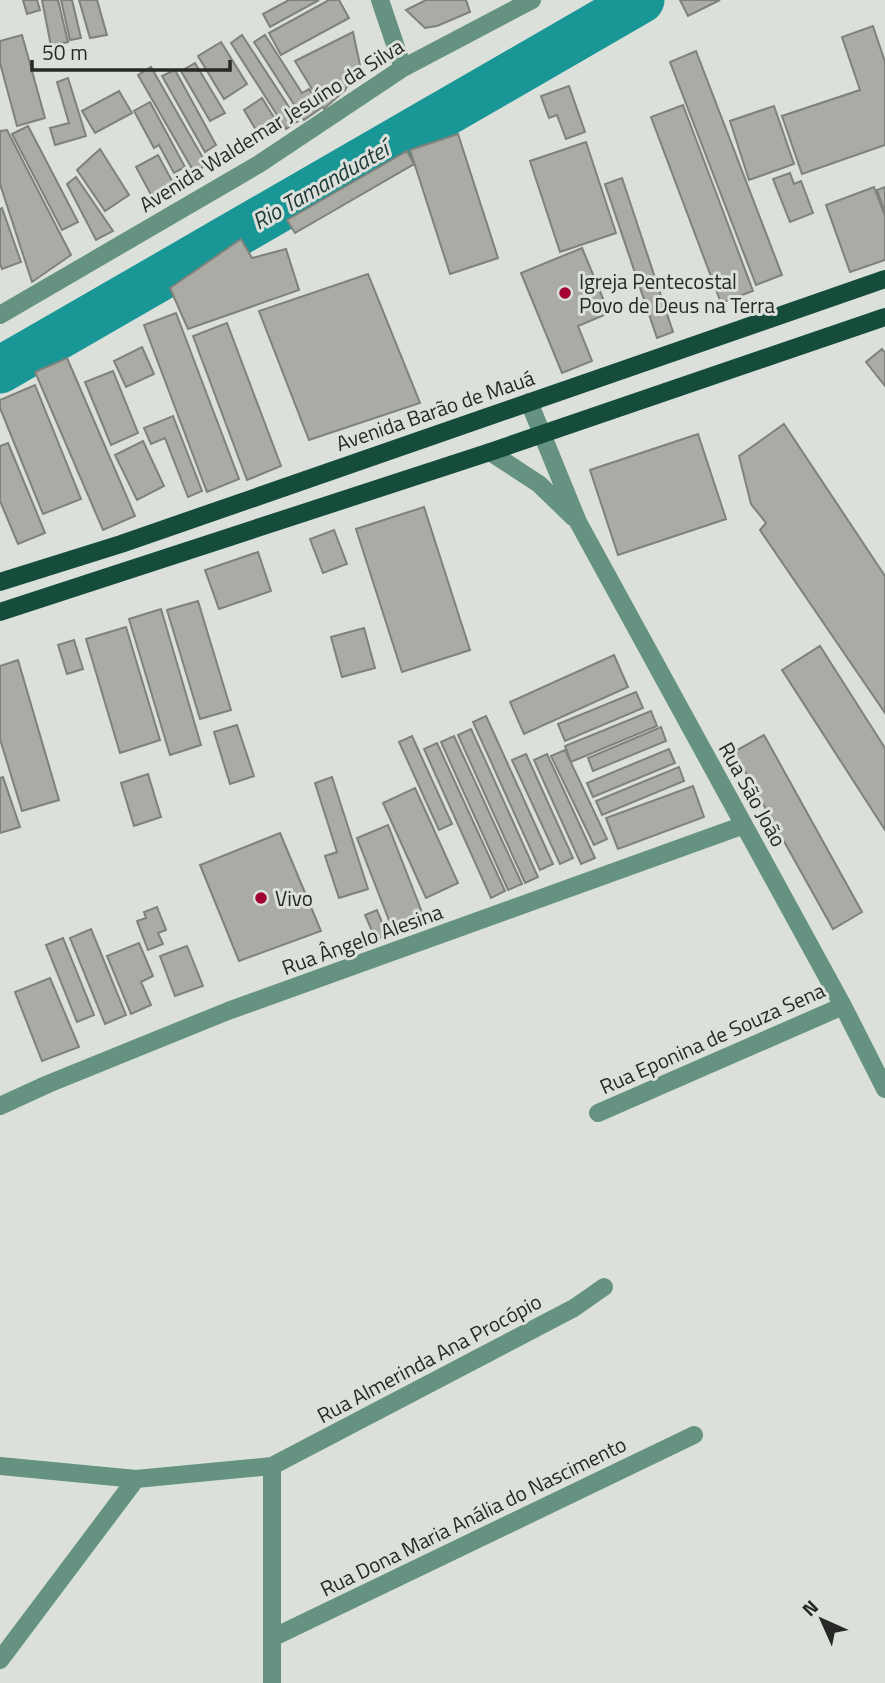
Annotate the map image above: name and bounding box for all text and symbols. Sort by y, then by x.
scale bar [32,28,229,72]
street label: Avenida Waldemar Jesuíno da Silva [132,30,410,220]
text: 50 m [42,36,88,68]
water label: Rio Tamanduateí [245,129,399,238]
place label: Igreja Pentecostal Povo de Deus na Terra [579,265,776,321]
marker: Igreja Pentecostal Povo de Deus na Terra [557,285,573,301]
street label: Avenida Barão de Mauá [332,361,539,459]
street label: Rua São João [711,736,795,852]
place label: Vivo [275,882,313,914]
marker: Vivo [253,890,269,906]
street label: Rua Ângelo Alesina [277,895,447,983]
street label: Rua Eponina de Souza Sena [594,974,830,1102]
street label: Rua Almerinda Ana Procópio [311,1285,547,1431]
street label: Rua Dona Maria Anália do Nascimento [314,1428,632,1604]
north arrow [787,1585,857,1655]
text: N [795,1593,825,1623]

